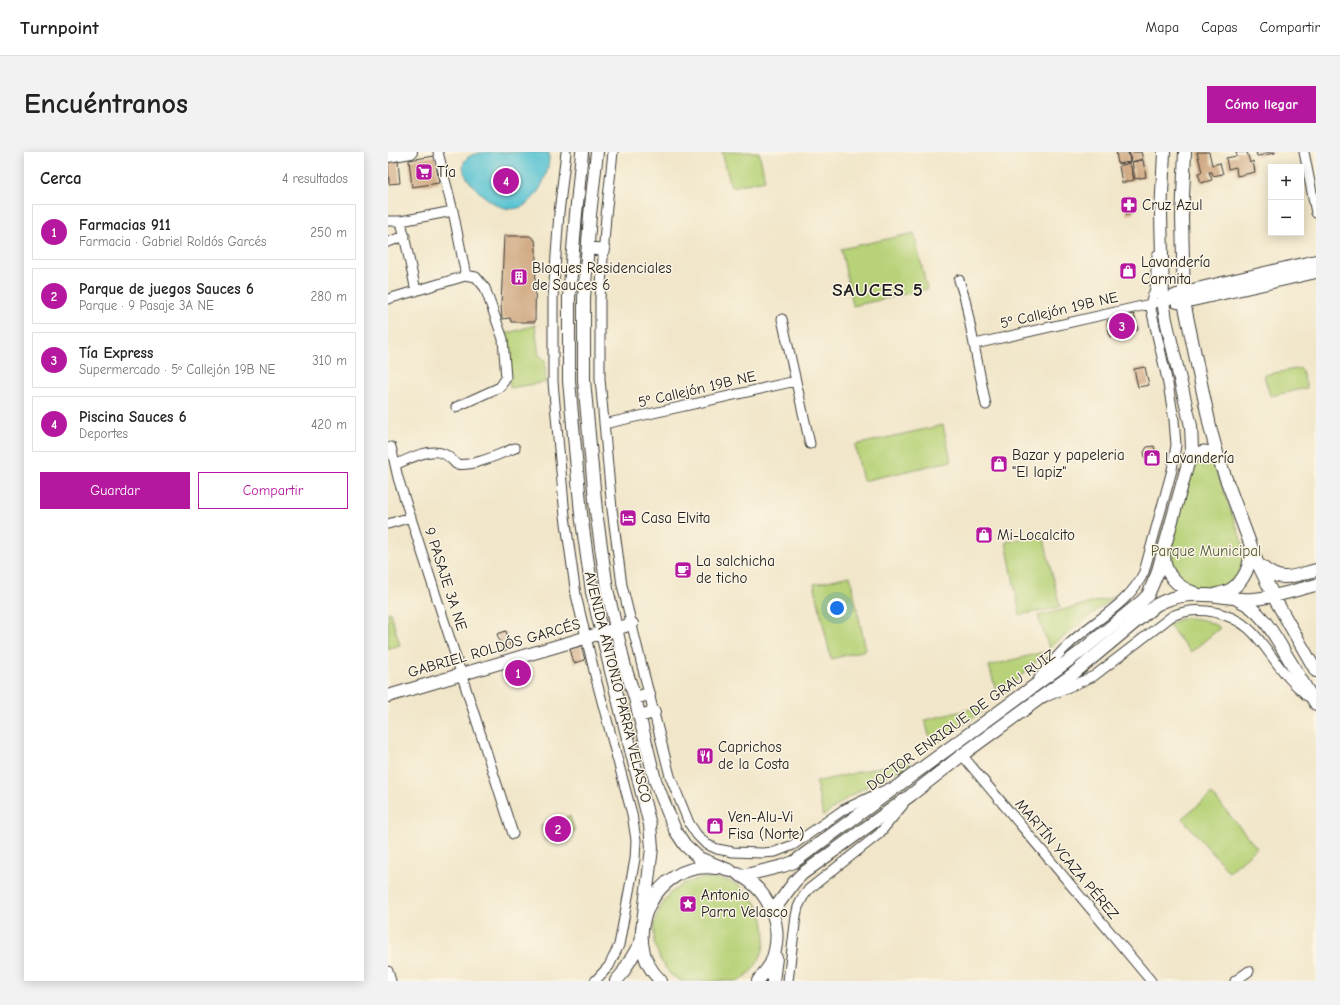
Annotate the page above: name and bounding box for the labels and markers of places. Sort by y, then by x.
supermarket icon: Tía [414,162,434,182]
place label: Tía [437,163,456,181]
pin: 4 [493,166,519,196]
pharmacy icon: Cruz Azul [1119,195,1139,215]
place label: Cruz Azul [1142,196,1203,214]
place label: Lavandería Carmita [1141,253,1211,288]
place label: Bloques Residenciales de Sauces 6 [532,259,672,294]
shop icon: Lavandería Carmita [1118,261,1138,281]
building icon: Bloques Residenciales de Sauces 6 [509,267,529,287]
pin: 3 [1109,311,1135,341]
place label: Bazar y papeleria "El lapiz" [1012,446,1125,481]
shop icon: Lavandería [1142,448,1162,468]
place label: Lavandería [1165,449,1235,467]
shop icon: Bazar y papeleria "El lapiz" [989,454,1009,474]
hotel icon: Casa Elvita [618,508,638,528]
place label: Casa Elvita [641,509,711,527]
shop icon: Mi-Localcito [974,525,994,545]
place label: Mi-Localcito [997,526,1075,544]
place label: La salchicha de ticho [696,552,775,587]
cafe icon: La salchicha de ticho [673,560,693,580]
pin: 1 [505,658,531,688]
place label: Caprichos de la Costa [718,738,789,773]
restaurant icon: Caprichos de la Costa [695,746,715,766]
place label: Ven-Alu-Vi Fisa (Norte) [728,808,805,843]
pin: 2 [545,814,571,844]
shop icon: Ven-Alu-Vi Fisa (Norte) [705,816,725,836]
place label: Antonio Parra Velasco [701,886,788,921]
place icon: Antonio Parra Velasco [678,894,698,914]

